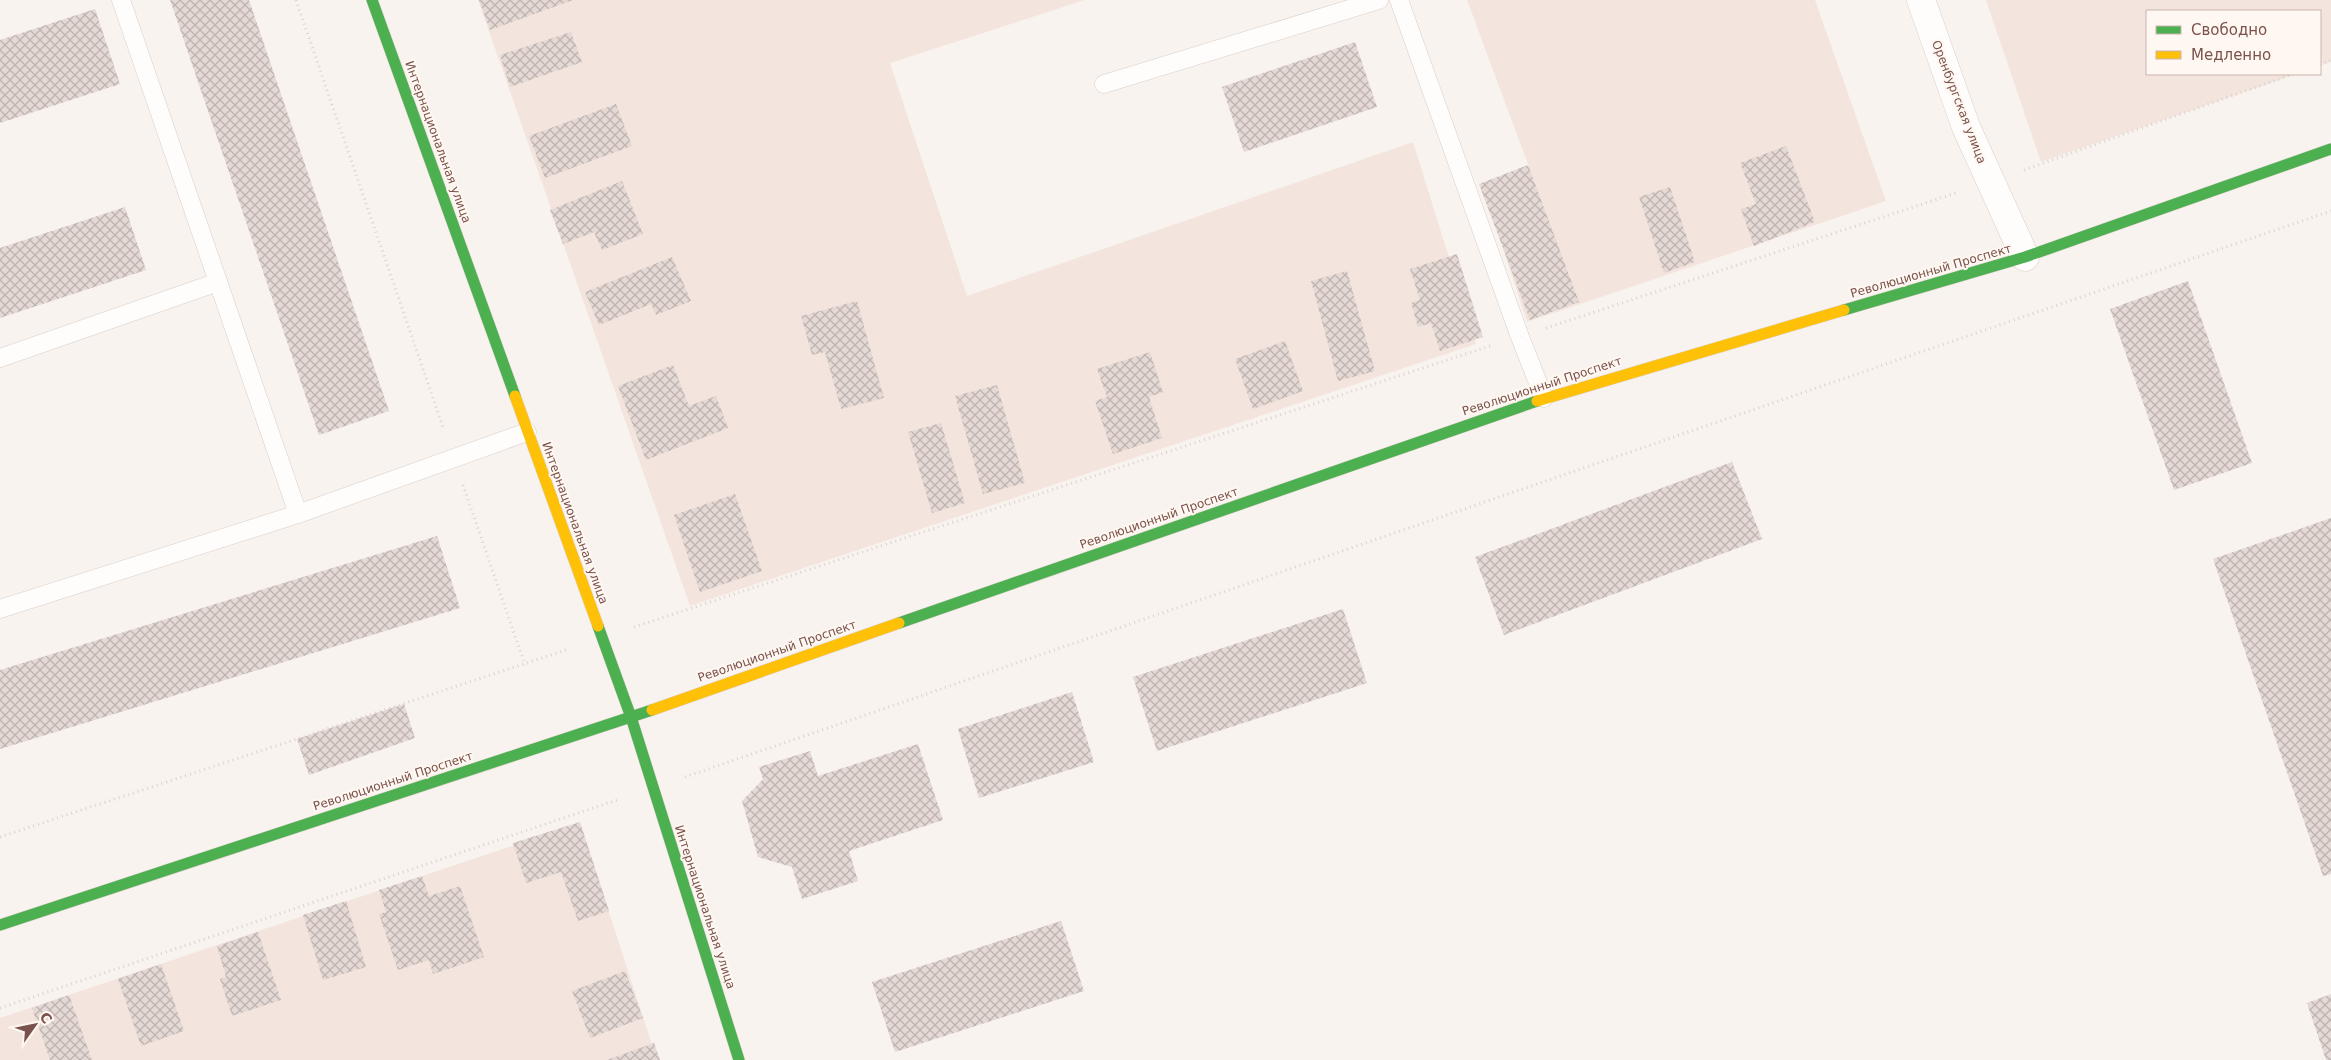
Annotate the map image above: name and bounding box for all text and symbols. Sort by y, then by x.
legend [2146,10,2321,75]
text: Свободно [2191,21,2267,39]
street label: Оренбургская улица [1929,38,1989,166]
text: Медленно [2191,46,2271,64]
street label: Интернациональная улица [402,59,474,225]
street label: Революционный Проспект [1849,241,2013,301]
street label: Революционный Проспект [1460,354,1624,418]
street label: Интернациональная улица [539,440,611,606]
street label: Революционный Проспект [1078,484,1240,552]
street label: Революционный Проспект [696,617,858,685]
street label: Революционный Проспект [311,749,475,813]
street label: Интернациональная улица [672,823,738,991]
north arrow [10,1000,60,1050]
text: С [36,1009,55,1027]

